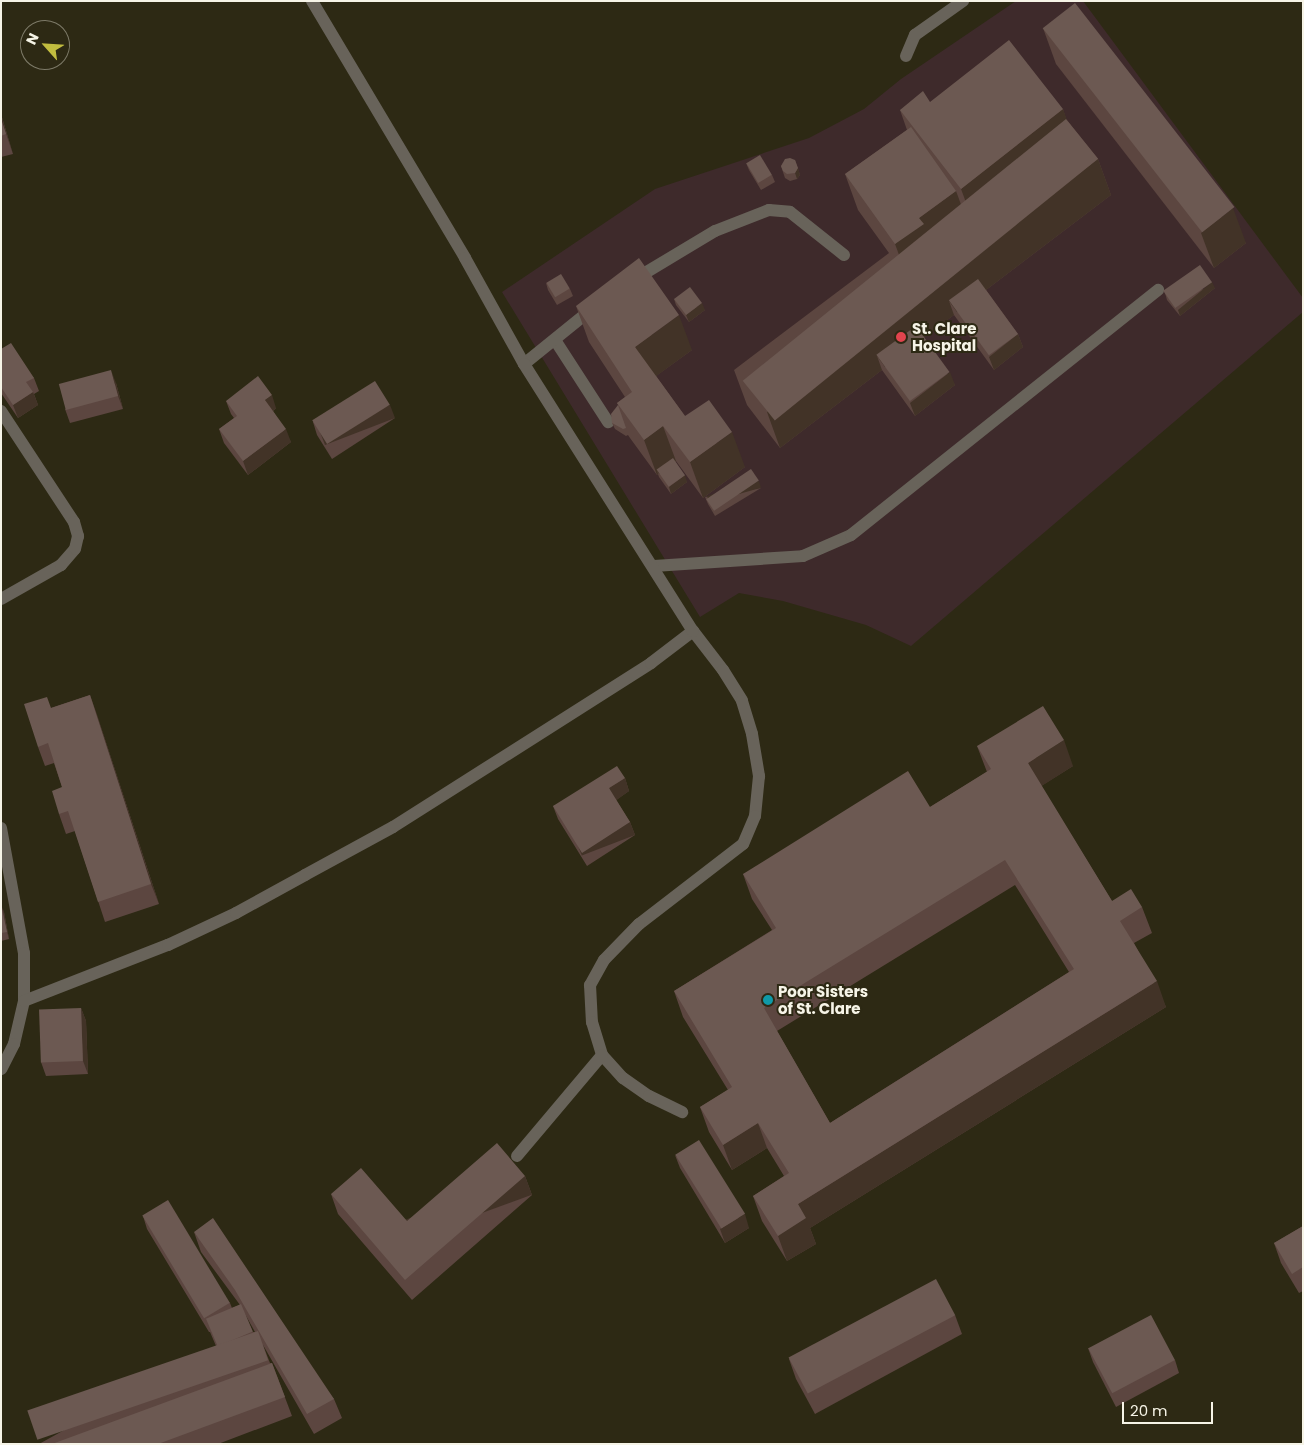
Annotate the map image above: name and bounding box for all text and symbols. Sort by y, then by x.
north arrow [20,20,70,70]
text: N [21,30,44,48]
place label: St. Clare Hospital [912,319,976,354]
marker: St. Clare Hospital [894,330,908,344]
place label: Poor Sisters of St. Clare [778,982,868,1017]
marker: Poor Sisters of St. Clare [762,994,774,1006]
scale bar [1124,1392,1215,1424]
text: 20 m [1130,1400,1168,1421]

